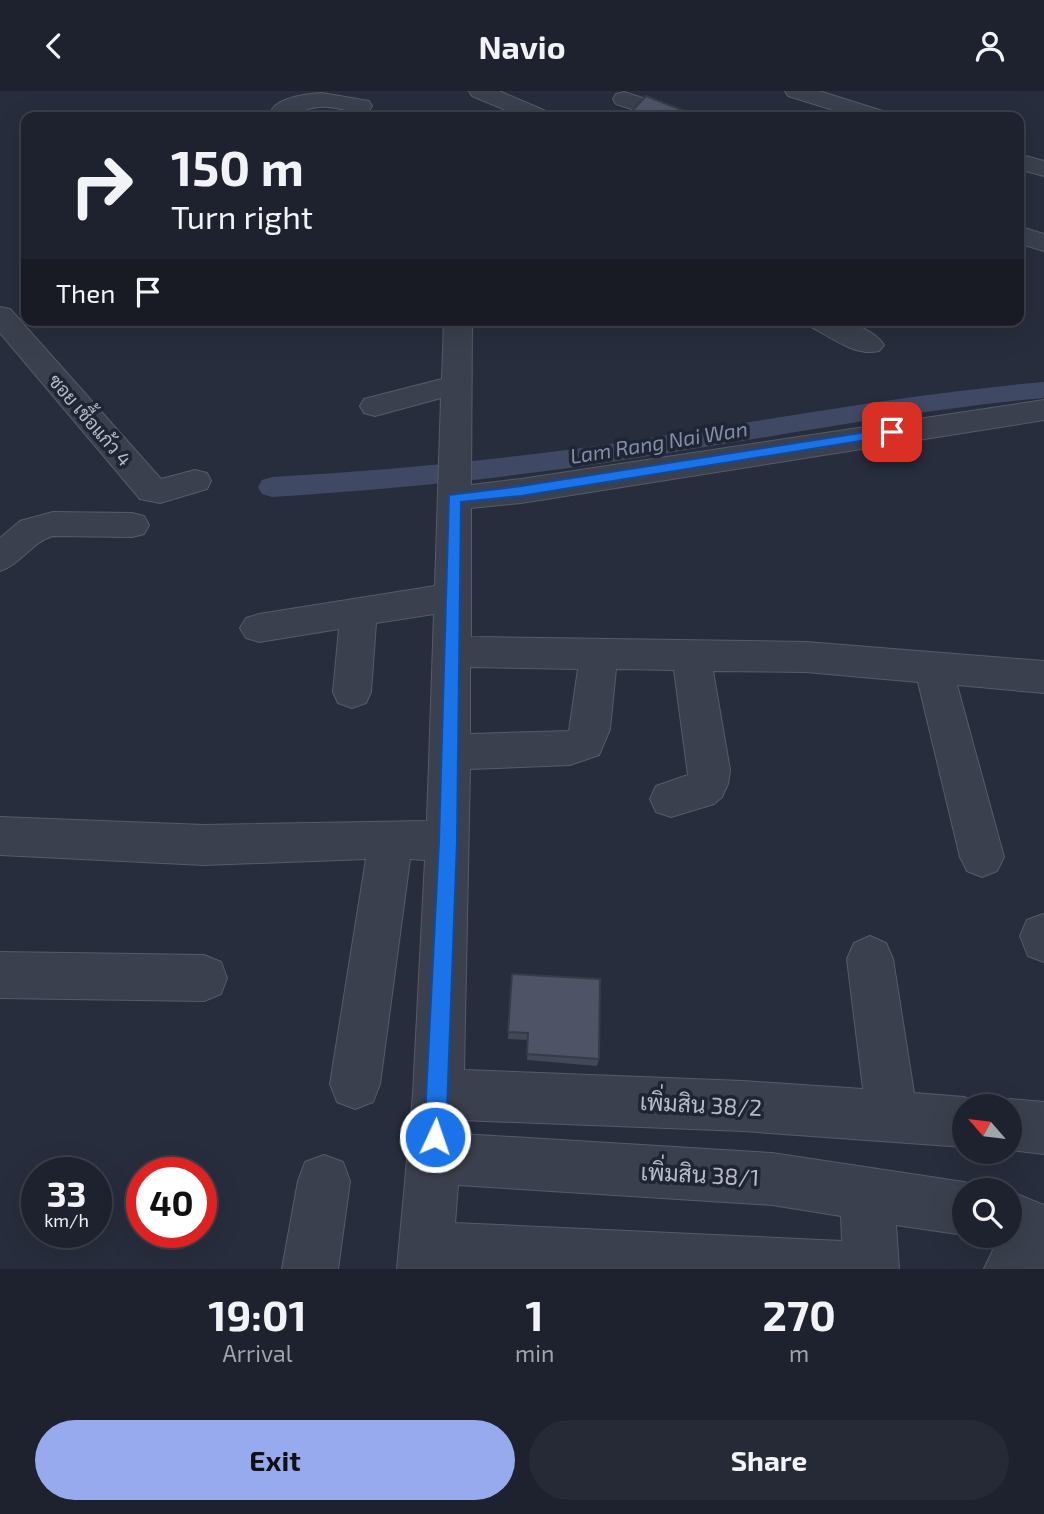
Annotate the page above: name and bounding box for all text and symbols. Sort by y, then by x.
icon: back [35,27,73,65]
text: Navio [478,27,566,65]
icon: person [971,27,1009,65]
text: 150 m [171,137,304,196]
icon: right [56,140,147,231]
text: Turn right [171,197,313,235]
icon: arrive [129,273,167,311]
text: Then [56,277,115,308]
street label: ซอย เชื้อแก้ว 4 [44,365,141,470]
pin [862,402,922,462]
icon: arrive [873,413,911,451]
water label: Lam Rang Nai Wan [568,415,749,468]
street label: เพิ่มสิน 38/2 [639,1082,763,1121]
north arrow [952,1094,1022,1164]
map controls [952,1094,1022,1248]
position arrow [398,1100,472,1174]
street label: เพิ่มสิน 38/1 [640,1152,760,1191]
speed limit sign: 40 [126,1157,217,1248]
text: 33 [47,1172,86,1214]
button: search [952,1178,1022,1248]
text: km/h [44,1209,89,1231]
text: 19:01 [208,1289,307,1339]
text: 1 [526,1289,544,1339]
text: 270 [763,1289,836,1339]
text: Arrival [223,1339,293,1367]
text: min [515,1339,554,1367]
text: m [789,1339,809,1367]
button: Exit [35,1420,515,1500]
button: Share [529,1420,1009,1500]

